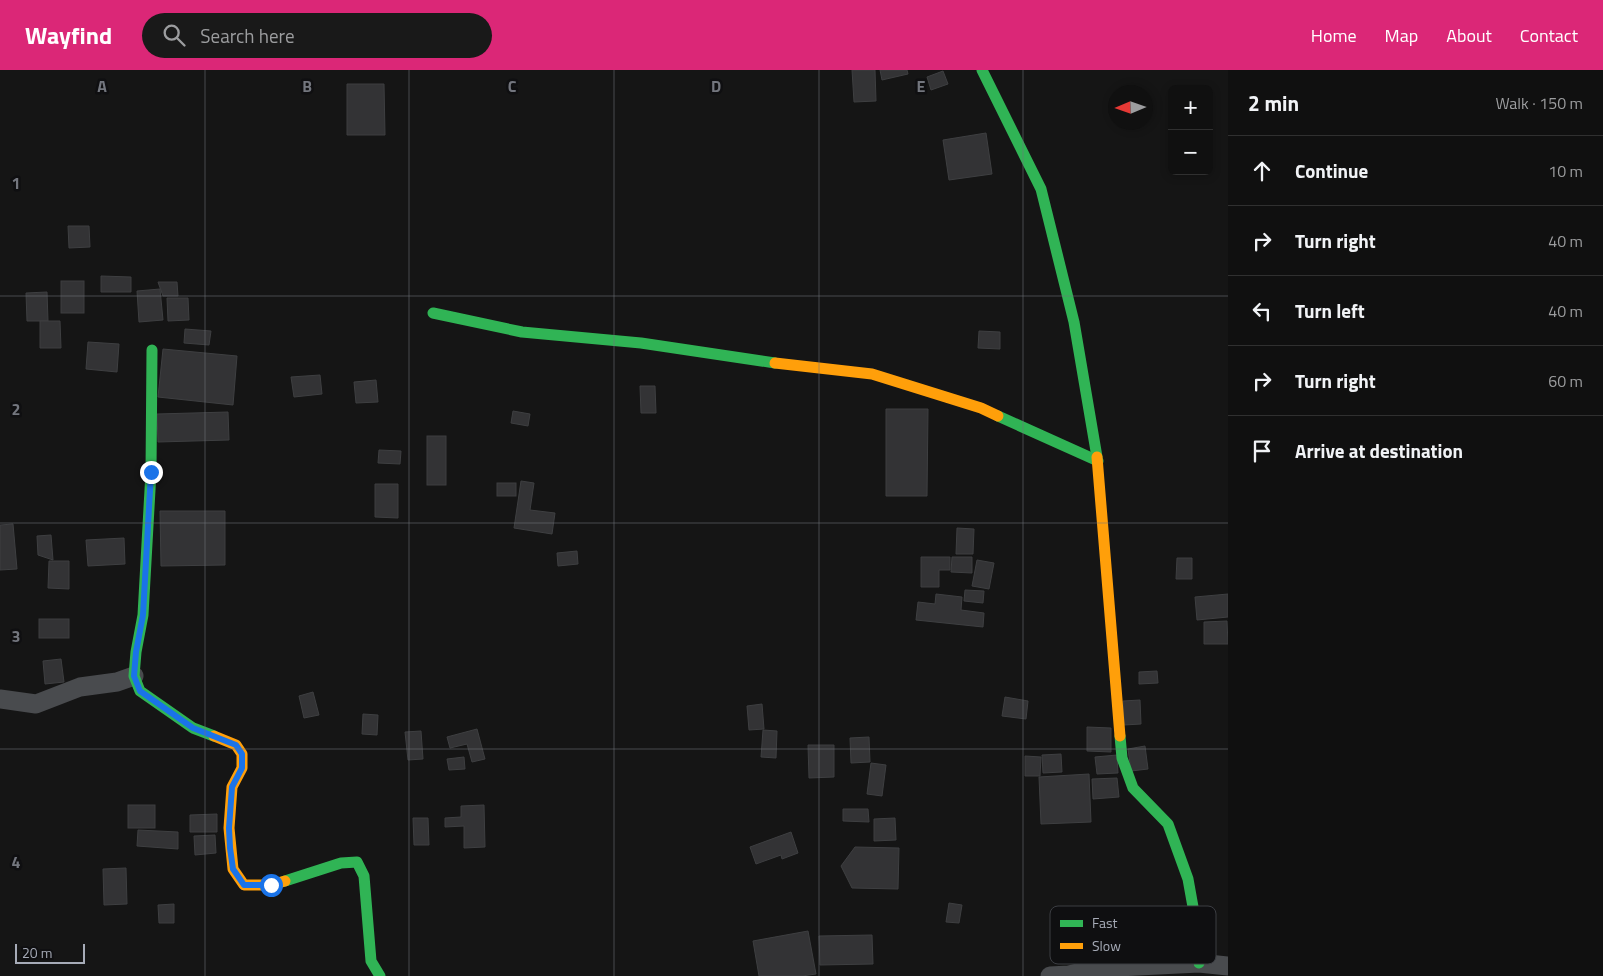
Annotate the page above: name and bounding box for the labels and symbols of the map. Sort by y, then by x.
text: A [97,74,107,98]
text: B [302,74,312,98]
text: C [508,74,517,98]
text: D [711,74,721,98]
text: E [917,74,926,98]
north arrow [1108,85,1153,130]
text: 1 [12,171,20,195]
text: 2 [12,397,20,421]
route end [140,461,163,484]
text: 3 [12,624,20,648]
text: 4 [12,850,21,874]
route start [260,874,283,897]
legend [1050,906,1216,964]
text: Fast [1092,912,1117,933]
text: Slow [1092,935,1121,956]
scale bar [15,941,85,964]

